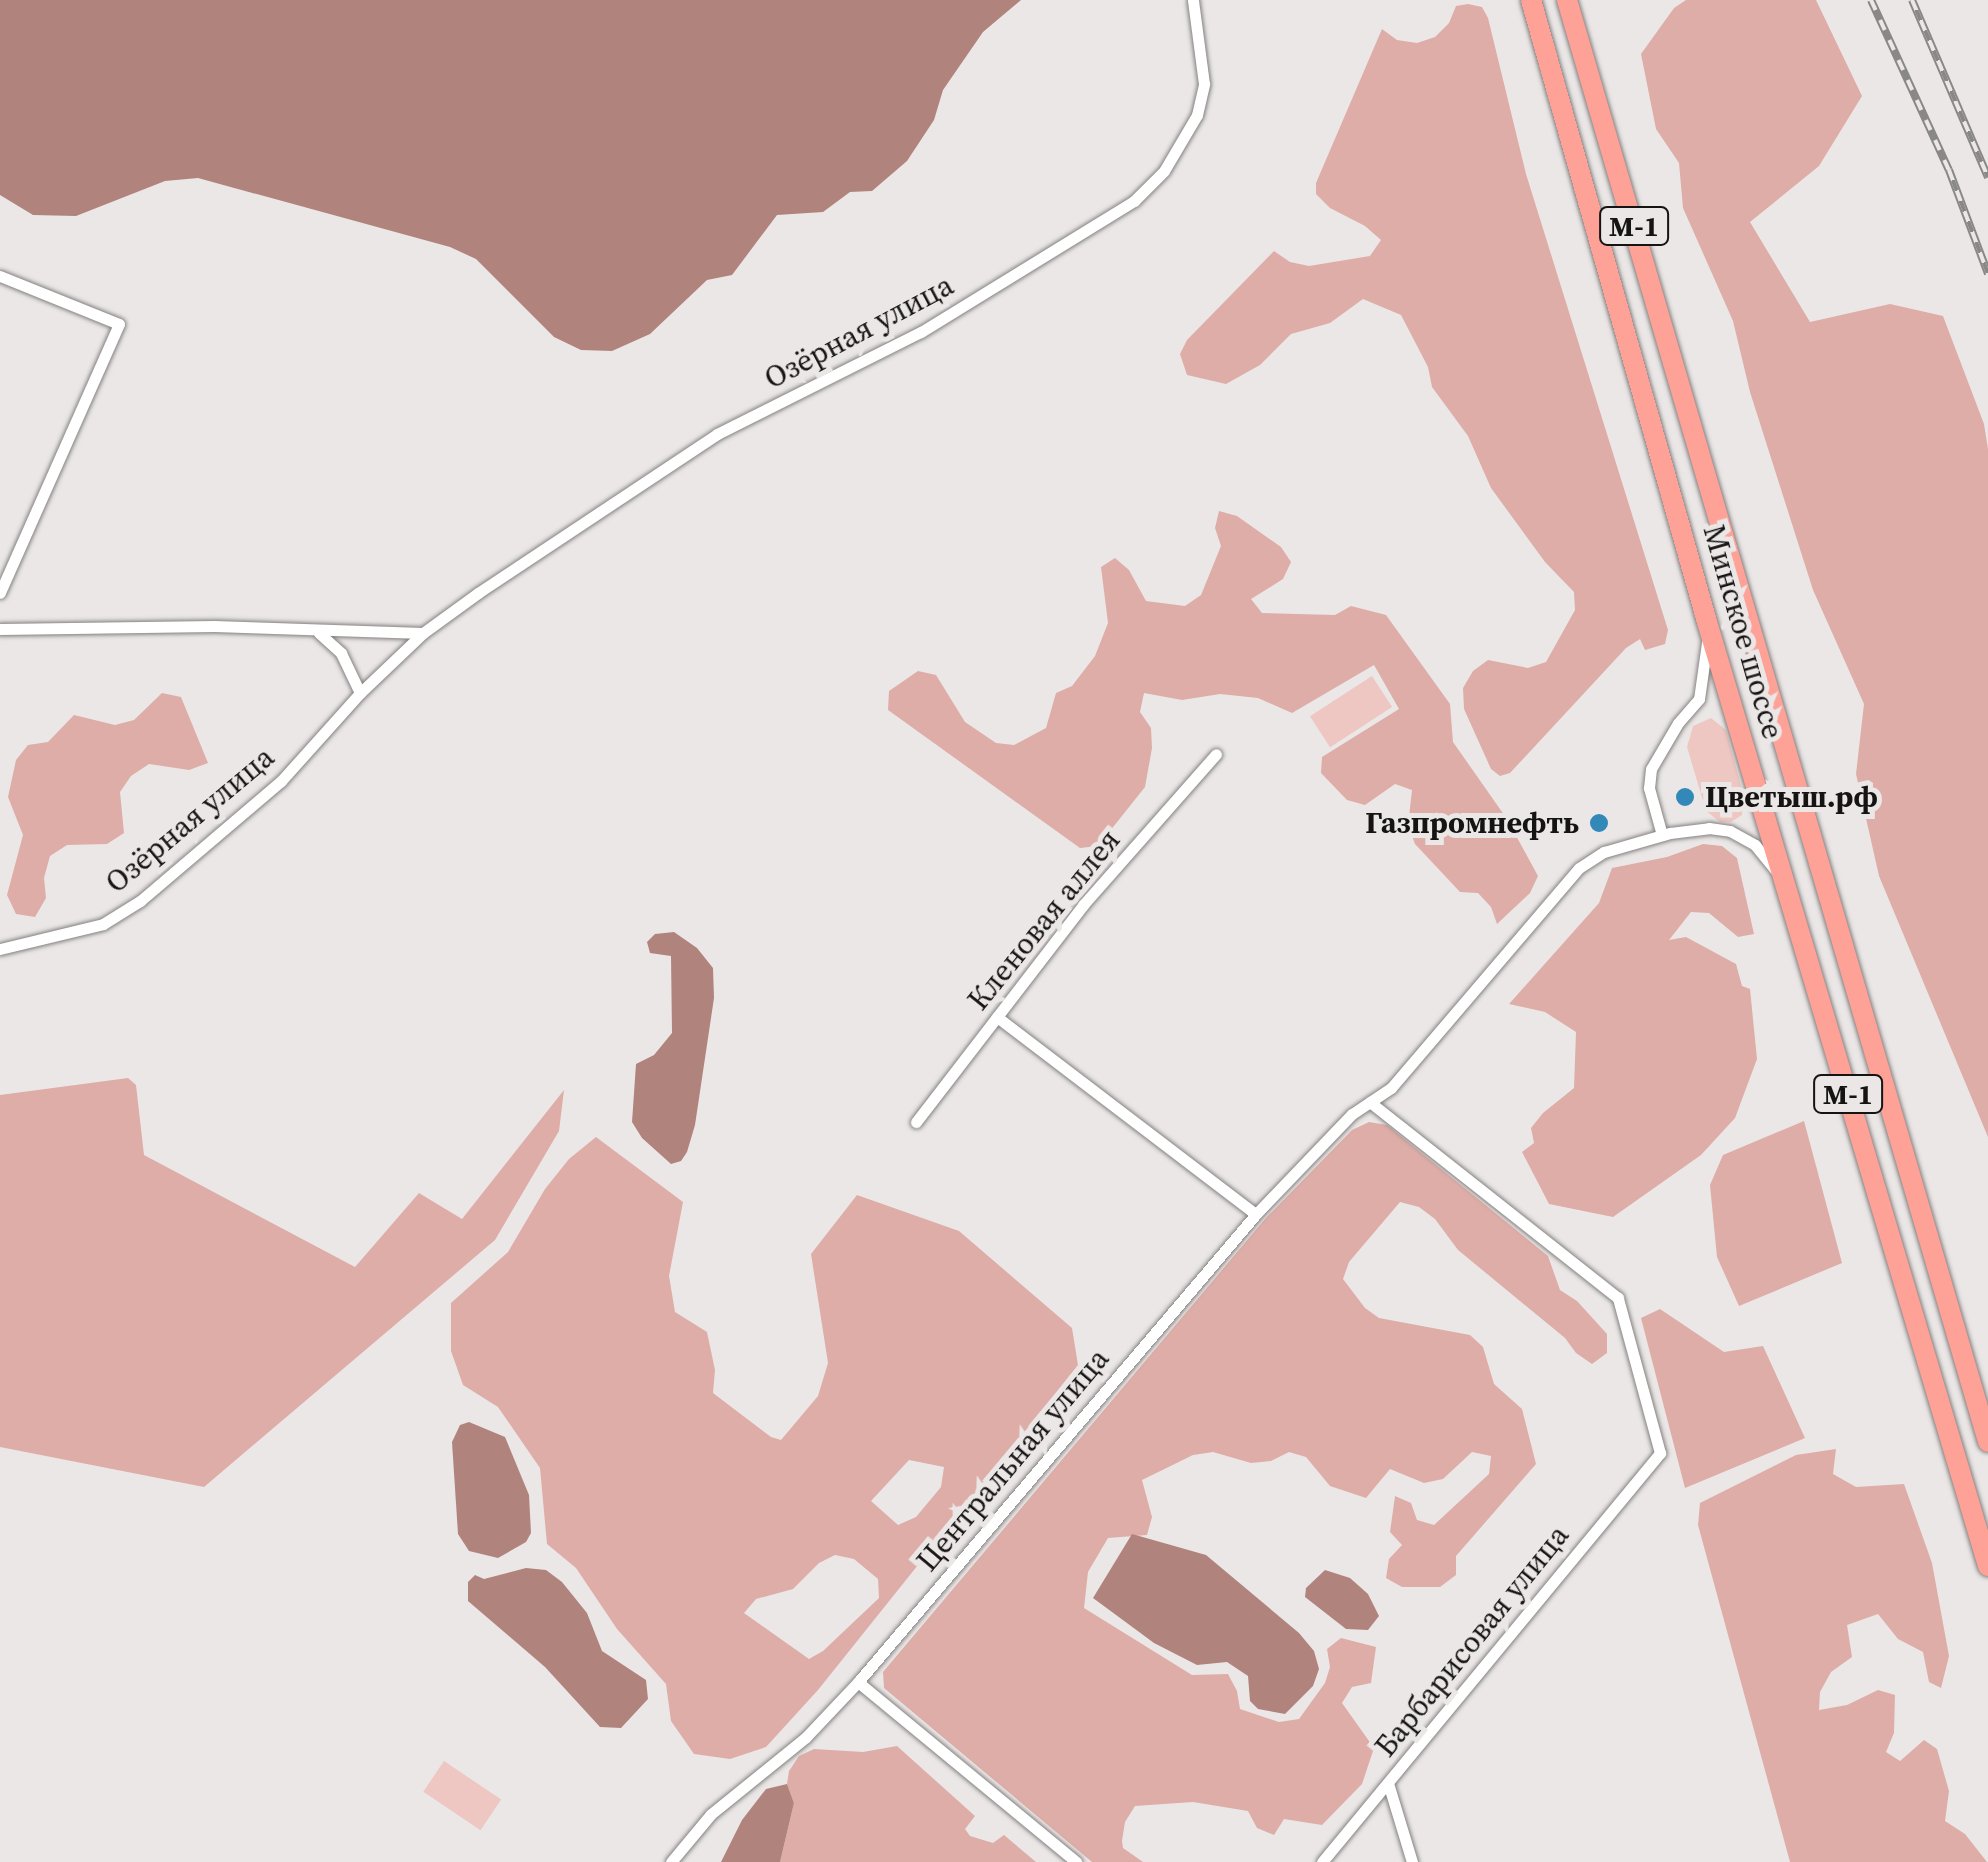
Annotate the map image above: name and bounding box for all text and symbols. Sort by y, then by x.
road number: М-1 [1599,203,1669,249]
street label: Озёрная улица [759,267,959,397]
street label: Минское шоссе [1695,521,1791,743]
street label: Озёрная улица [99,739,281,901]
place label: Цветыш.рф [1705,779,1878,815]
marker: Цветыш.рф [1674,786,1696,808]
place label: Газпромнефть [1365,805,1579,841]
marker: Газпромнефть [1588,812,1610,834]
street label: Кленовая аллея [960,823,1128,1017]
road number: М-1 [1813,1071,1883,1117]
street label: Центральная улица [909,1341,1117,1579]
street label: Барбарисовая улица [1368,1518,1576,1764]

